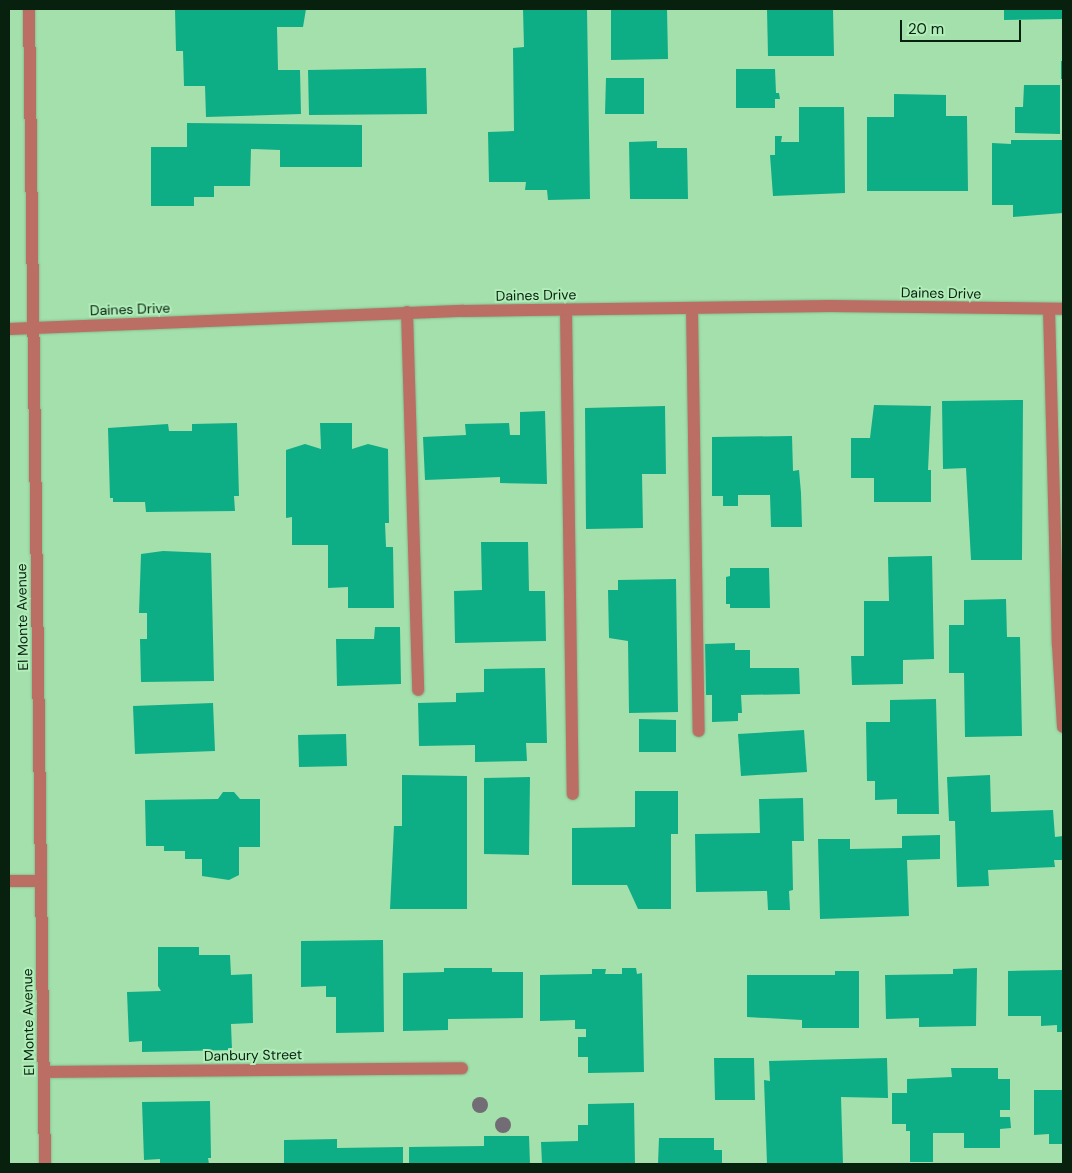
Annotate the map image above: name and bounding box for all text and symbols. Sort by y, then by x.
scale bar [902,10,1023,42]
text: 20 m [908,19,944,39]
street label: Daines Drive [901,284,981,302]
street label: Daines Drive [496,286,576,304]
street label: Daines Drive [89,299,171,319]
street label: El Monte Avenue [13,563,31,671]
street label: El Monte Avenue [19,968,37,1076]
street label: Danbury Street [204,1046,302,1064]

